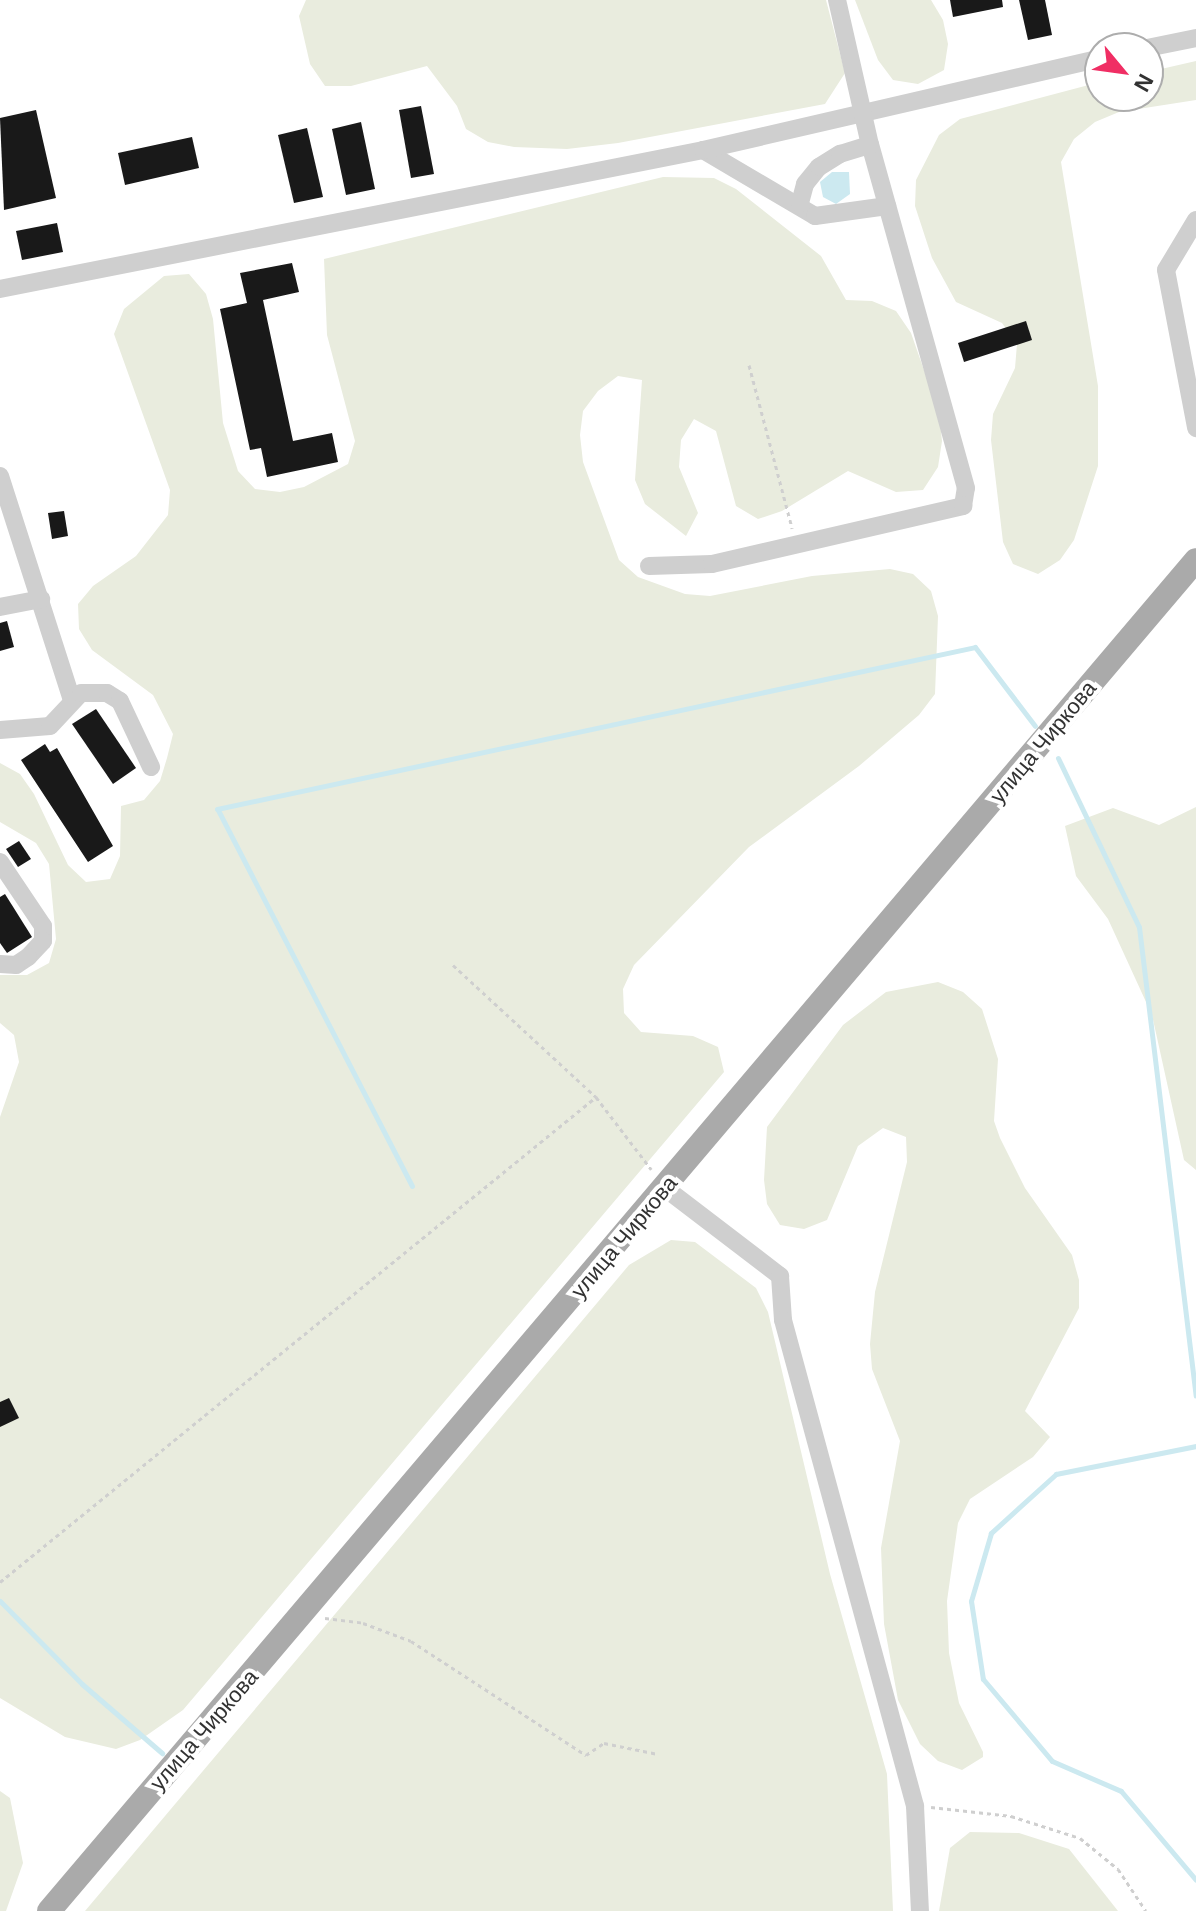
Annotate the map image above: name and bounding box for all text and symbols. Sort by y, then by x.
north arrow [1084,32,1164,112]
text: N [1129,70,1158,96]
street label: улица Чиркова [984,675,1102,809]
street label: улица Чиркова [565,1170,683,1304]
street label: улица Чиркова [144,1664,264,1796]

